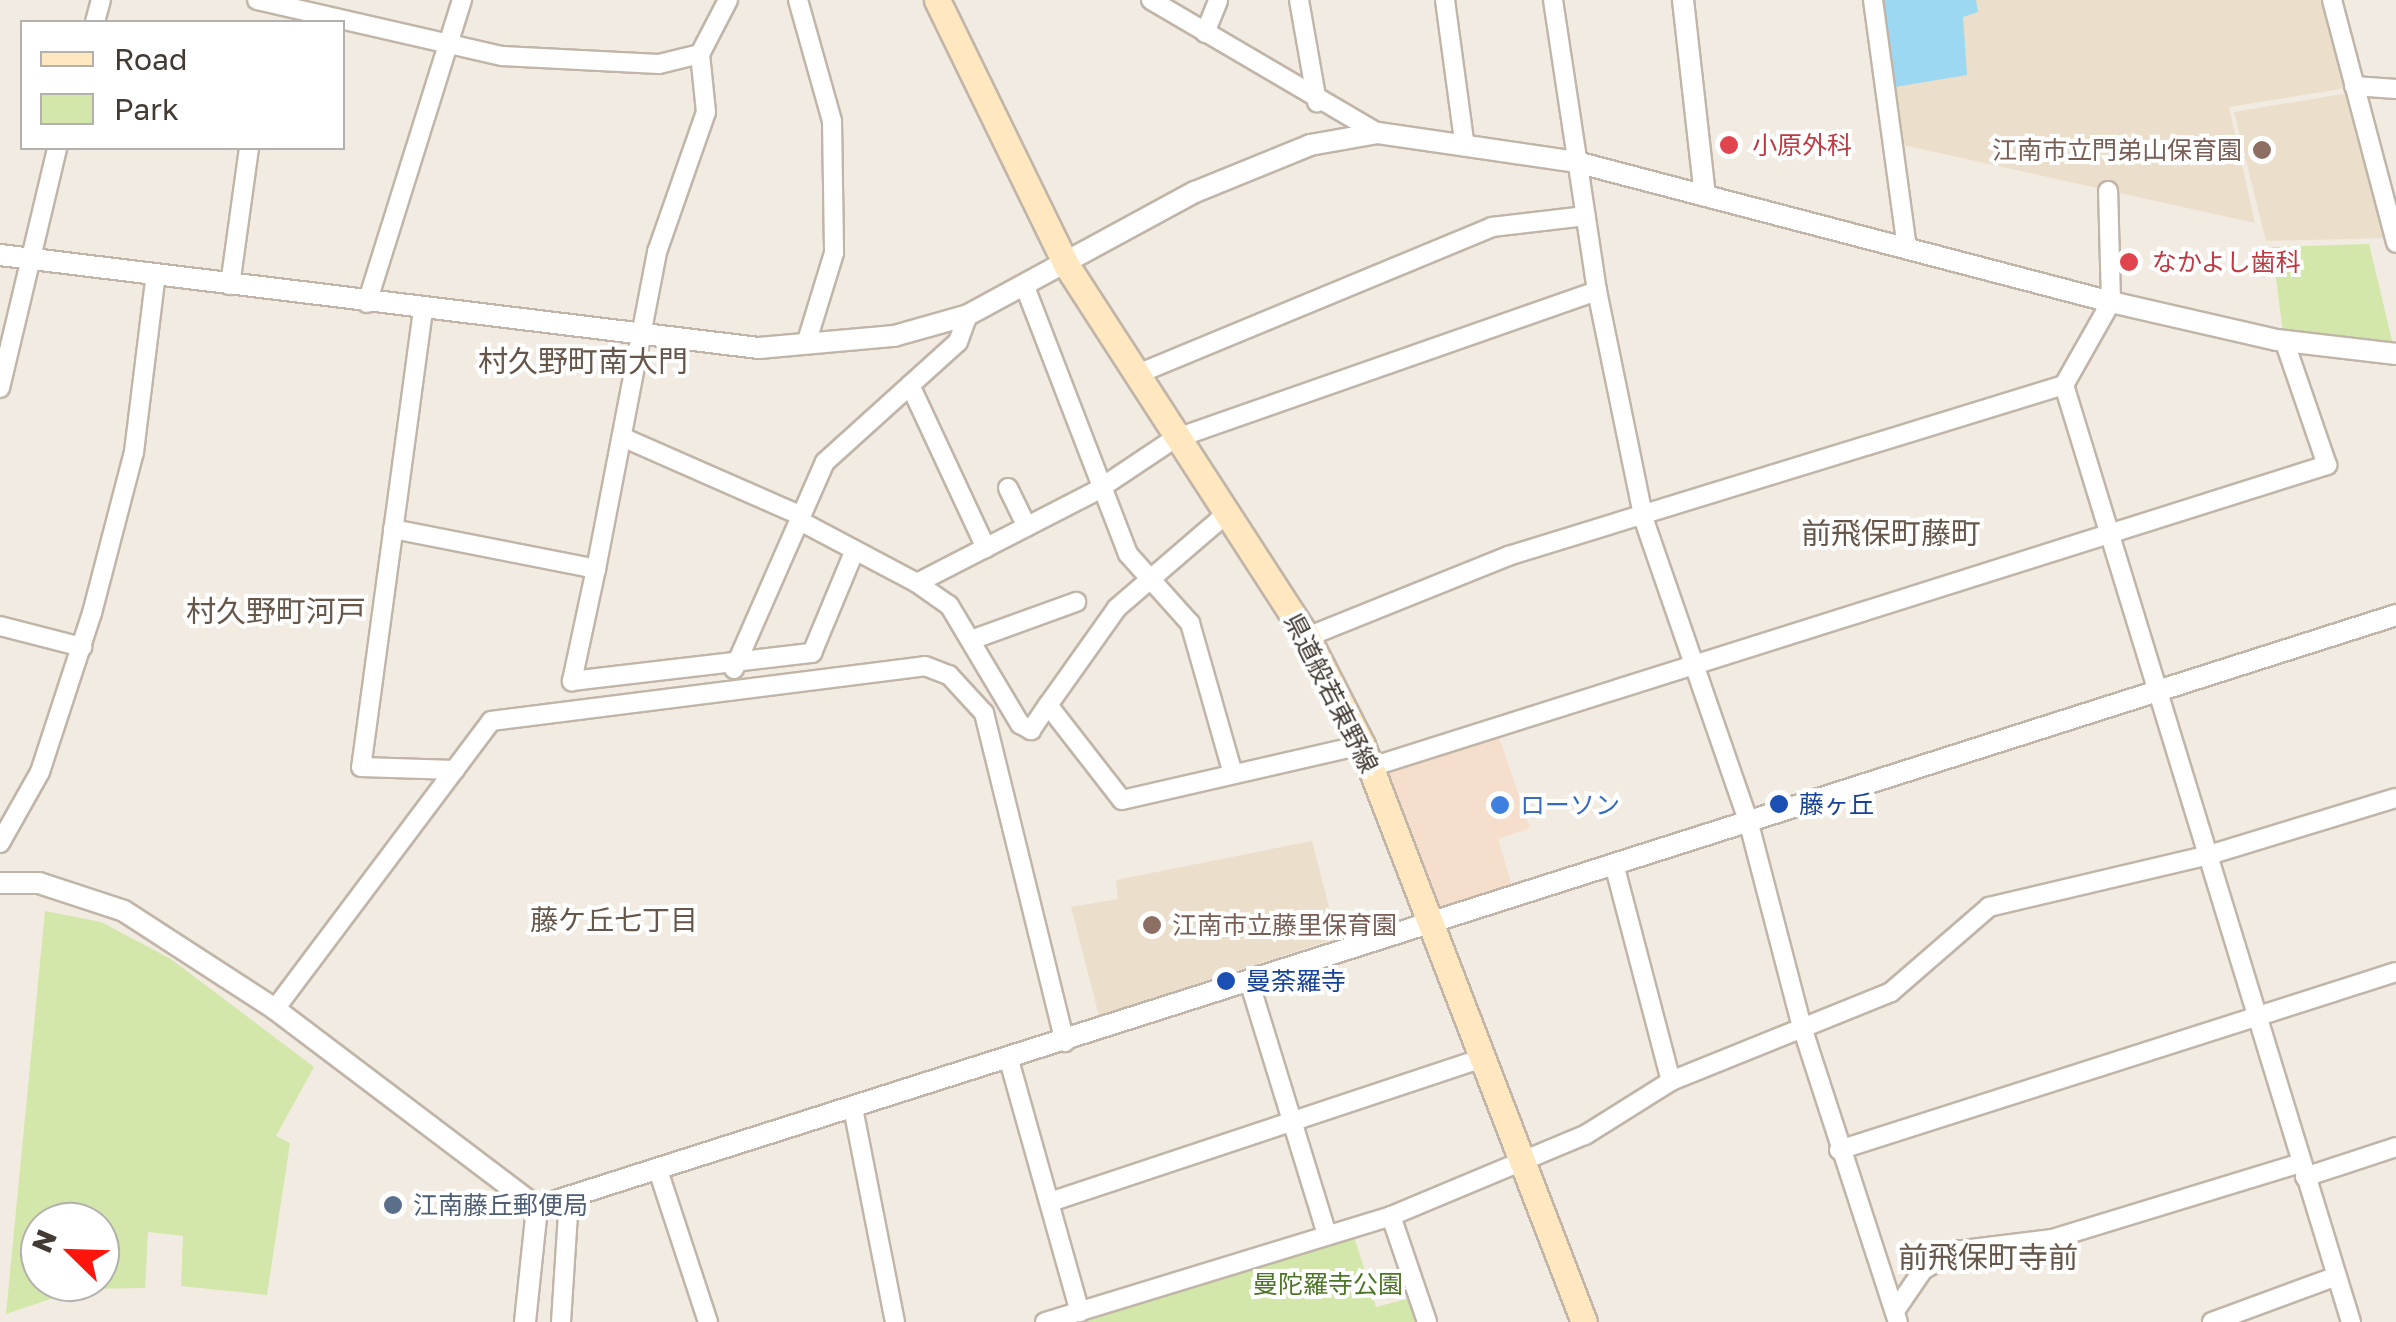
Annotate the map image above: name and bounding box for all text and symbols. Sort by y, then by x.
legend [20,20,345,150]
text: Road [114,41,188,77]
text: Park [114,91,179,127]
place label: 小原外科 [1752,130,1852,160]
marker: 小原外科 [1716,132,1742,158]
place label: 江南市立門弟山保育園 [1992,135,2242,165]
marker: 江南市立門弟山保育園 [2251,139,2273,161]
place label: なかよし歯科 [2152,247,2302,277]
marker: なかよし歯科 [2116,249,2142,275]
district label: 村久野町南大門 [478,343,688,379]
district label: 前飛保町藤町 [1801,515,1981,551]
district label: 村久野町河戸 [186,593,366,629]
street label: 県道般若東野線 [1278,608,1384,778]
place label: 藤ヶ丘 [1799,789,1874,819]
place label: ローソン [1520,790,1620,820]
marker: 藤ヶ丘 [1768,793,1790,815]
marker: ローソン [1489,794,1511,816]
district label: 藤ケ丘七丁目 [530,903,698,937]
place label: 江南市立藤里保育園 [1172,910,1397,940]
marker: 江南市立藤里保育園 [1141,914,1163,936]
place label: 曼荼羅寺 [1246,966,1346,996]
marker: 曼荼羅寺 [1215,970,1237,992]
place label: 江南藤丘郵便局 [413,1190,588,1220]
marker: 江南藤丘郵便局 [382,1194,404,1216]
north arrow [20,1202,120,1302]
text: N [24,1225,63,1257]
district label: 前飛保町寺前 [1898,1239,2078,1275]
park label: 曼陀羅寺公園 [1253,1269,1403,1299]

